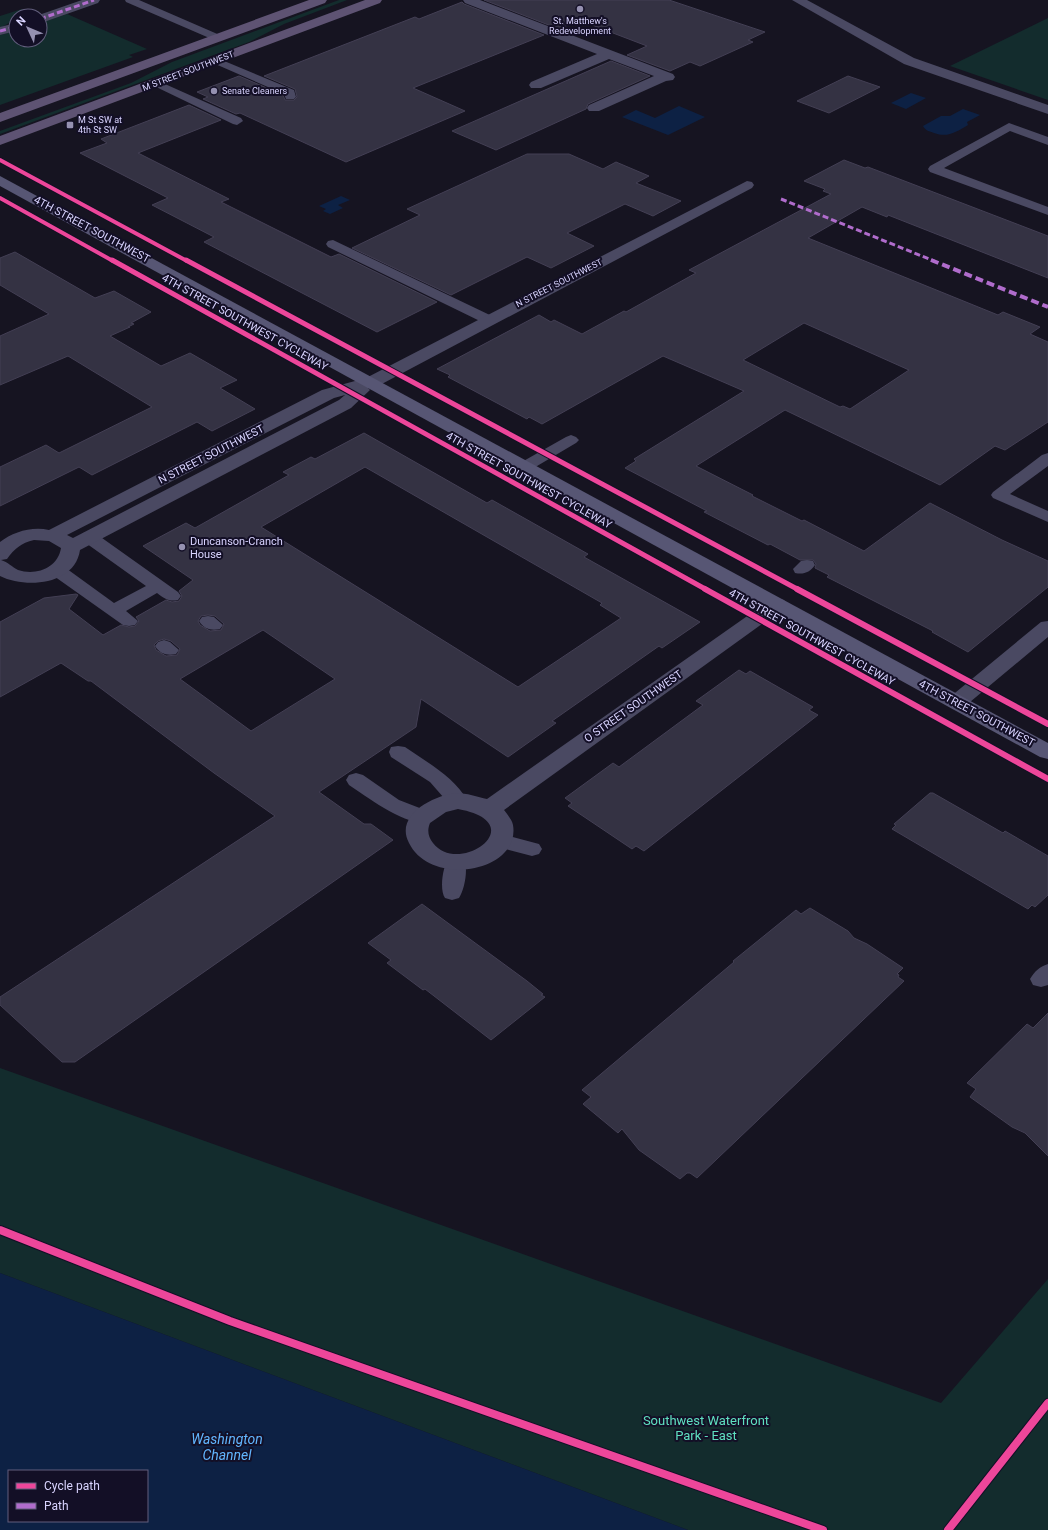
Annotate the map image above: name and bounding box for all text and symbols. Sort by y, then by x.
marker: St. Matthew's Redevelopment [575,4,585,14]
north arrow [8,8,48,48]
text: N [14,14,29,29]
place label: St. Matthew's Redevelopment [549,16,611,36]
street label: M STREET SOUTHWEST [141,49,236,93]
marker: Senate Cleaners [209,86,219,96]
place label: Senate Cleaners [222,86,287,96]
place label: M St SW at 4th St SW [78,115,122,135]
marker: M St SW at 4th St SW [65,120,75,130]
street label: 4TH STREET SOUTHWEST [31,193,152,266]
street label: N STREET SOUTHWEST [514,257,604,309]
street label: 4TH STREET SOUTHWEST CYCLEWAY [159,271,330,374]
street label: N STREET SOUTHWEST [156,422,267,487]
street label: 4TH STREET SOUTHWEST CYCLEWAY [443,429,614,532]
place label: Duncanson-Cranch House [190,535,283,561]
marker: Duncanson-Cranch House [177,542,187,552]
street label: 4TH STREET SOUTHWEST CYCLEWAY [726,586,897,689]
street label: O STREET SOUTHWEST [582,667,685,745]
street label: 4TH STREET SOUTHWEST [916,677,1037,750]
park label: Southwest Waterfront Park - East [643,1413,769,1443]
water label: Washington Channel [191,1431,263,1463]
legend [8,1470,148,1522]
text: Cycle path [44,1479,100,1493]
text: Path [44,1499,69,1513]

